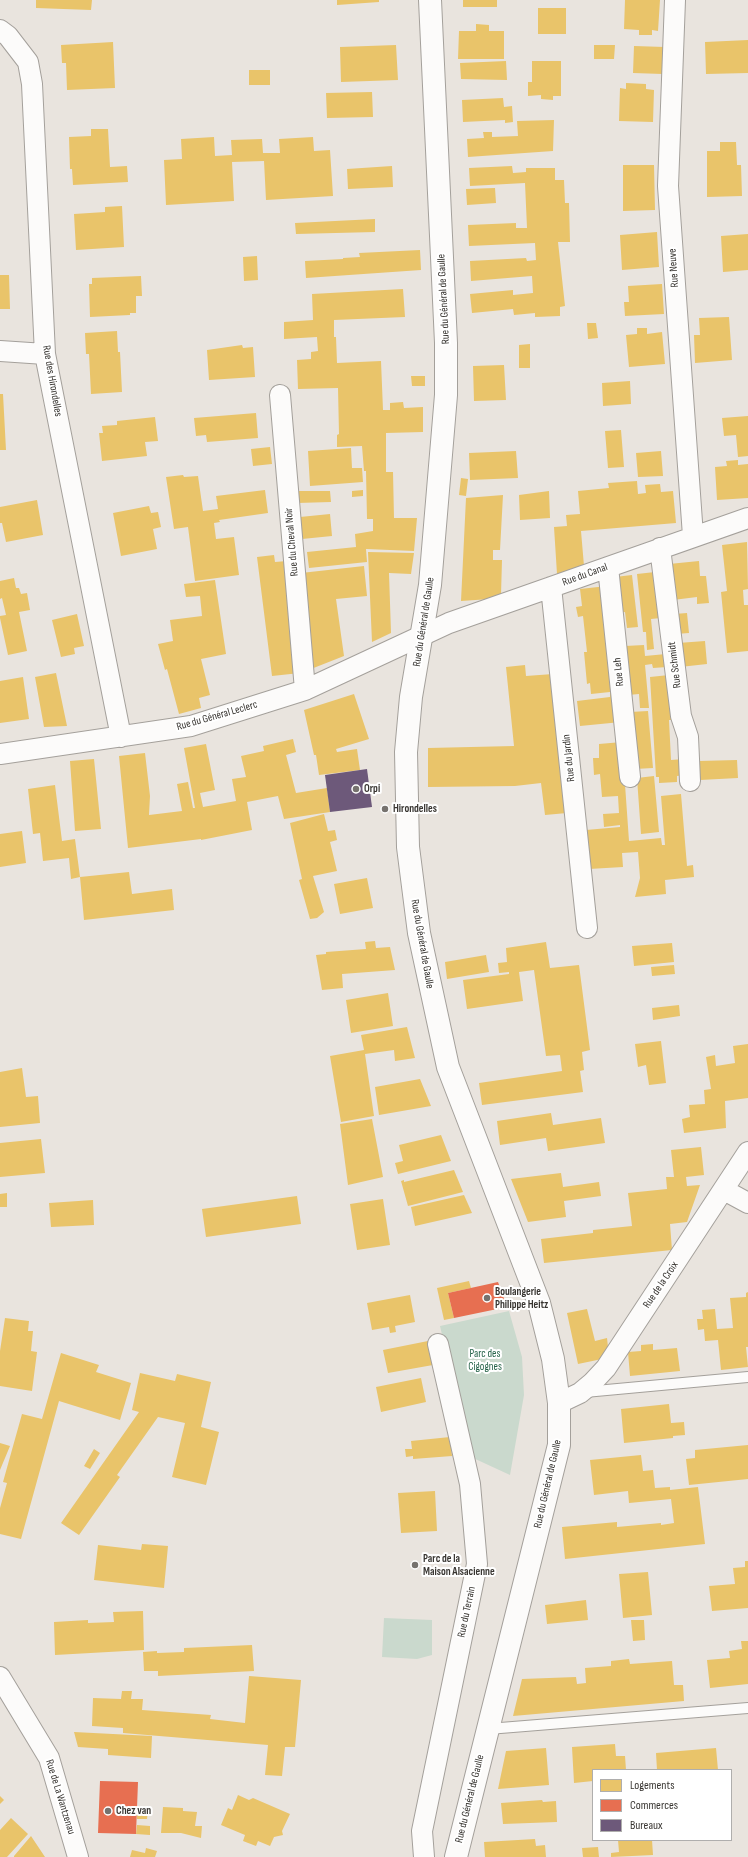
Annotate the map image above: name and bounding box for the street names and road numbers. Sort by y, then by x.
street label: Rue Neuve [666,248,682,288]
street label: Rue du Général de Gaulle [435,254,453,344]
street label: Rue des Hirondelles [39,344,65,418]
street label: Rue du Cheval Noir [282,507,302,577]
street label: Rue du Canal [561,561,609,589]
street label: Rue du Général de Gaulle [410,576,438,668]
street label: Rue Schmidt [666,641,684,689]
street label: Rue Leh [611,657,627,687]
street label: Rue du Général Leclerc [175,698,259,734]
street label: Rue du Jardin [560,734,578,782]
street label: Rue du Général de Gaulle [408,898,436,990]
street label: Rue de la Croix [641,1259,681,1311]
street label: Rue du Général de Gaulle [531,1438,565,1530]
street label: Rue du Terrain [455,1585,479,1639]
street label: Rue du Général de Gaulle [453,1754,487,1844]
street label: Rue de La Wantzenau [42,1758,78,1836]

